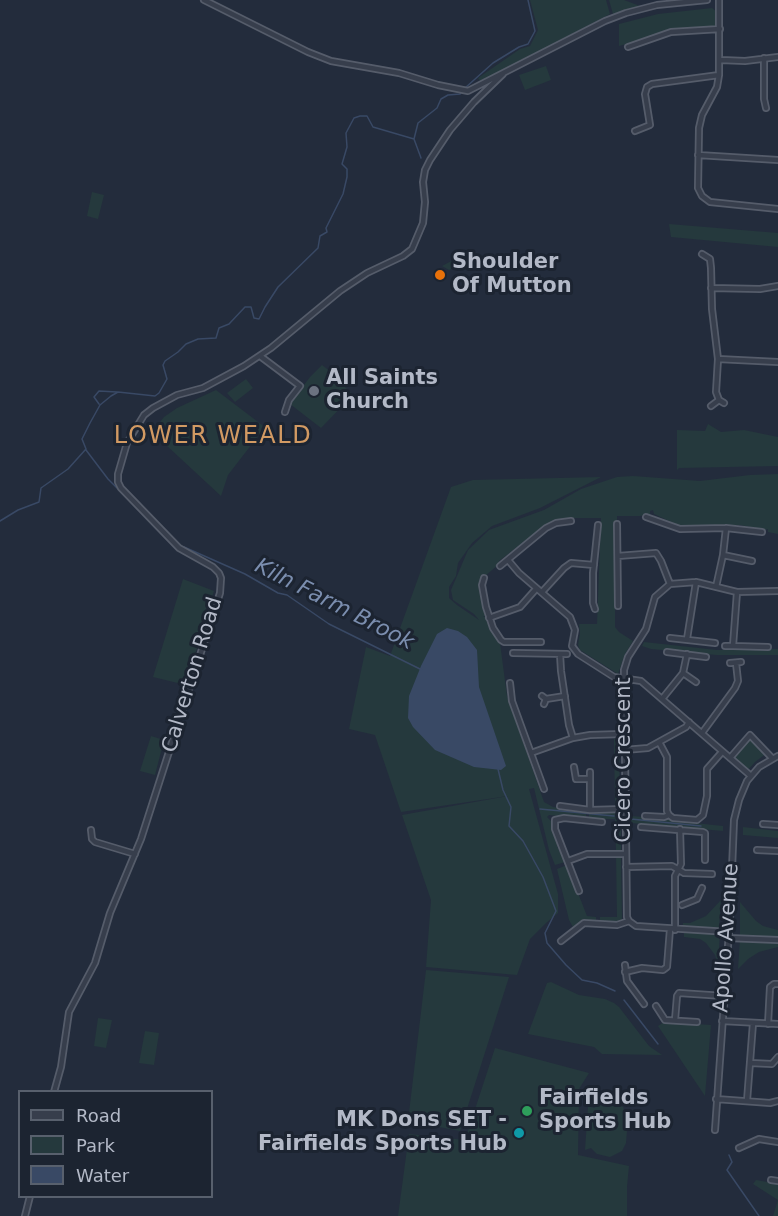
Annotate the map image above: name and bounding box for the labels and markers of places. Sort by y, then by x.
place label: Shoulder Of Mutton [452,250,572,300]
marker: Shoulder Of Mutton [433,268,447,282]
place label: All Saints Church [326,366,438,416]
marker: All Saints Church [307,384,321,398]
place label: Fairfields Sports Hub [539,1086,671,1136]
marker: Fairfields Sports Hub [520,1104,534,1118]
place label: MK Dons SET - Fairfields Sports Hub [258,1108,507,1158]
marker: MK Dons SET - Fairfields Sports Hub [512,1126,526,1140]

